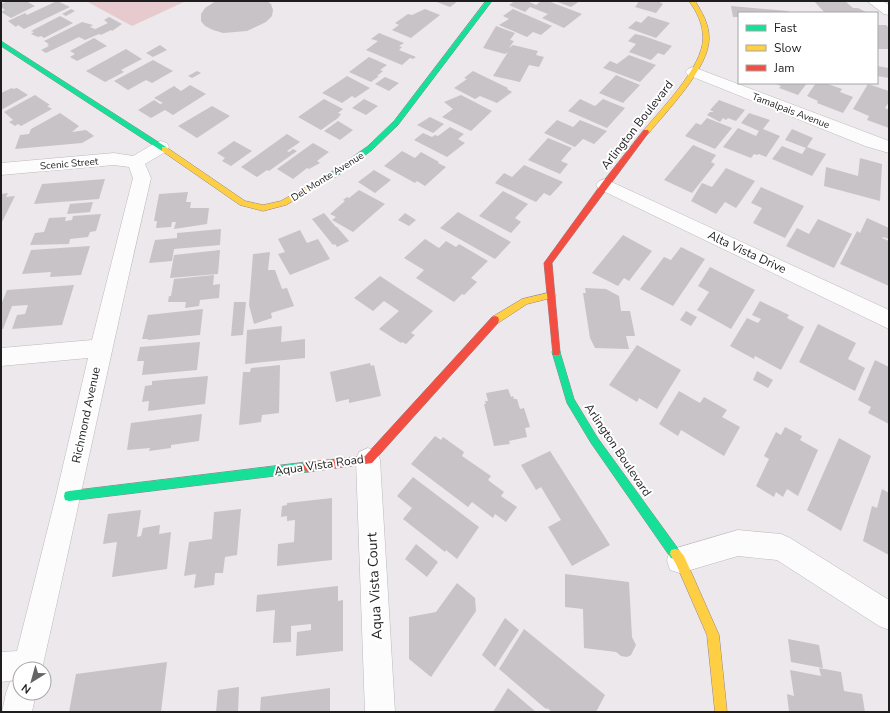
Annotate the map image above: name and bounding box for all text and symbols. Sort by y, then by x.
legend [738,12,878,84]
text: Fast [774,20,797,36]
text: Slow [774,40,802,56]
text: Jam [773,60,795,76]
street label: Arlington Boulevard [597,77,677,173]
street label: Tamalpais Avenue [750,90,832,132]
street label: Del Monte Avenue [288,149,367,205]
street label: Scenic Street [39,154,99,174]
street label: Alta Vista Drive [705,227,789,277]
street label: Richmond Avenue [68,365,104,465]
street label: Arlington Boulevard [581,400,655,500]
street label: Aqua Vista Road [273,451,365,479]
street label: Aqua Vista Court [362,532,387,640]
north arrow [12,661,52,701]
text: N [18,680,34,697]

